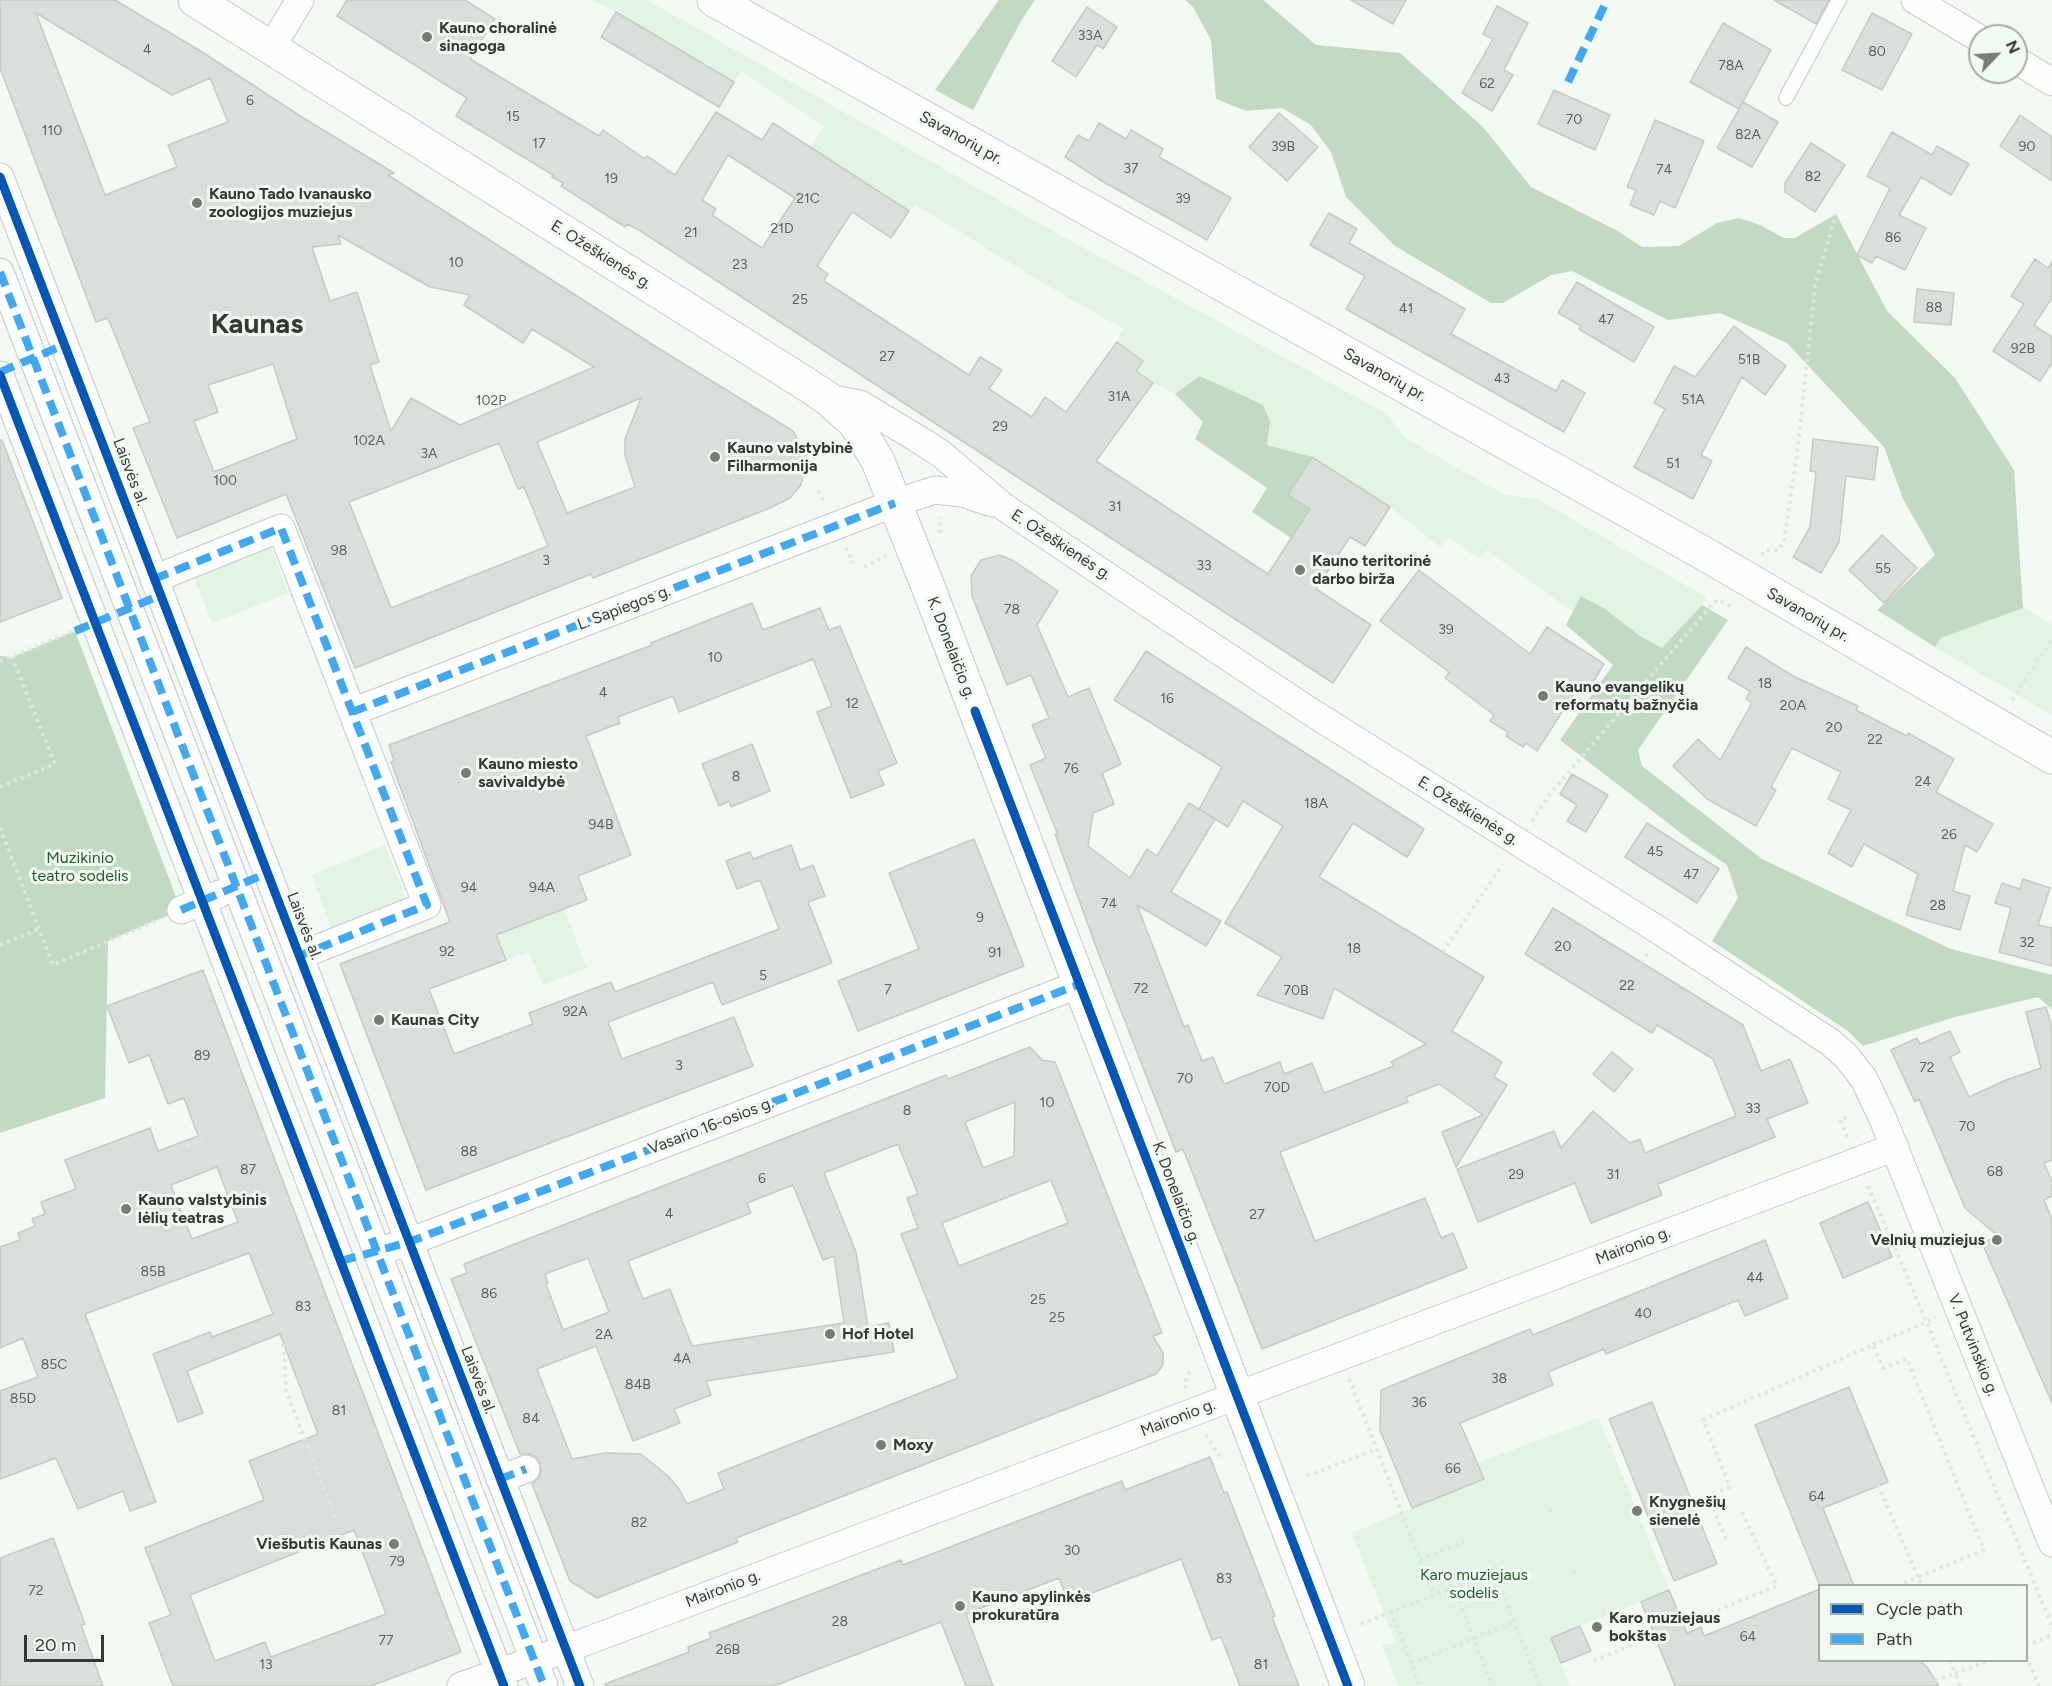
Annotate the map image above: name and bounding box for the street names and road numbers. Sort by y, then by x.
street label: Savanorių pr. [916,107,1006,169]
street label: E. Ožeškienės g. [547,216,655,294]
street label: Savanorių pr. [1340,344,1430,406]
street label: Laisvės al. [108,435,152,509]
street label: E. Ožeškienės g. [1007,506,1115,584]
street label: L. Sapiegos g. [575,581,673,635]
street label: Savanorių pr. [1763,584,1853,646]
street label: K. Donelaičio g. [923,594,979,702]
street label: E. Ožeškienės g. [1414,772,1522,850]
street label: Laisvės al. [282,889,326,963]
street label: Vasario 16-osios g. [646,1093,776,1159]
street label: K. Donelaičio g. [1148,1139,1204,1247]
street label: Maironio g. [1593,1223,1673,1269]
street label: V. Putvinskio g. [1944,1291,2002,1399]
street label: Laisvės al. [456,1343,500,1417]
street label: Maironio g. [1138,1395,1218,1441]
street label: Maironio g. [683,1566,763,1612]

